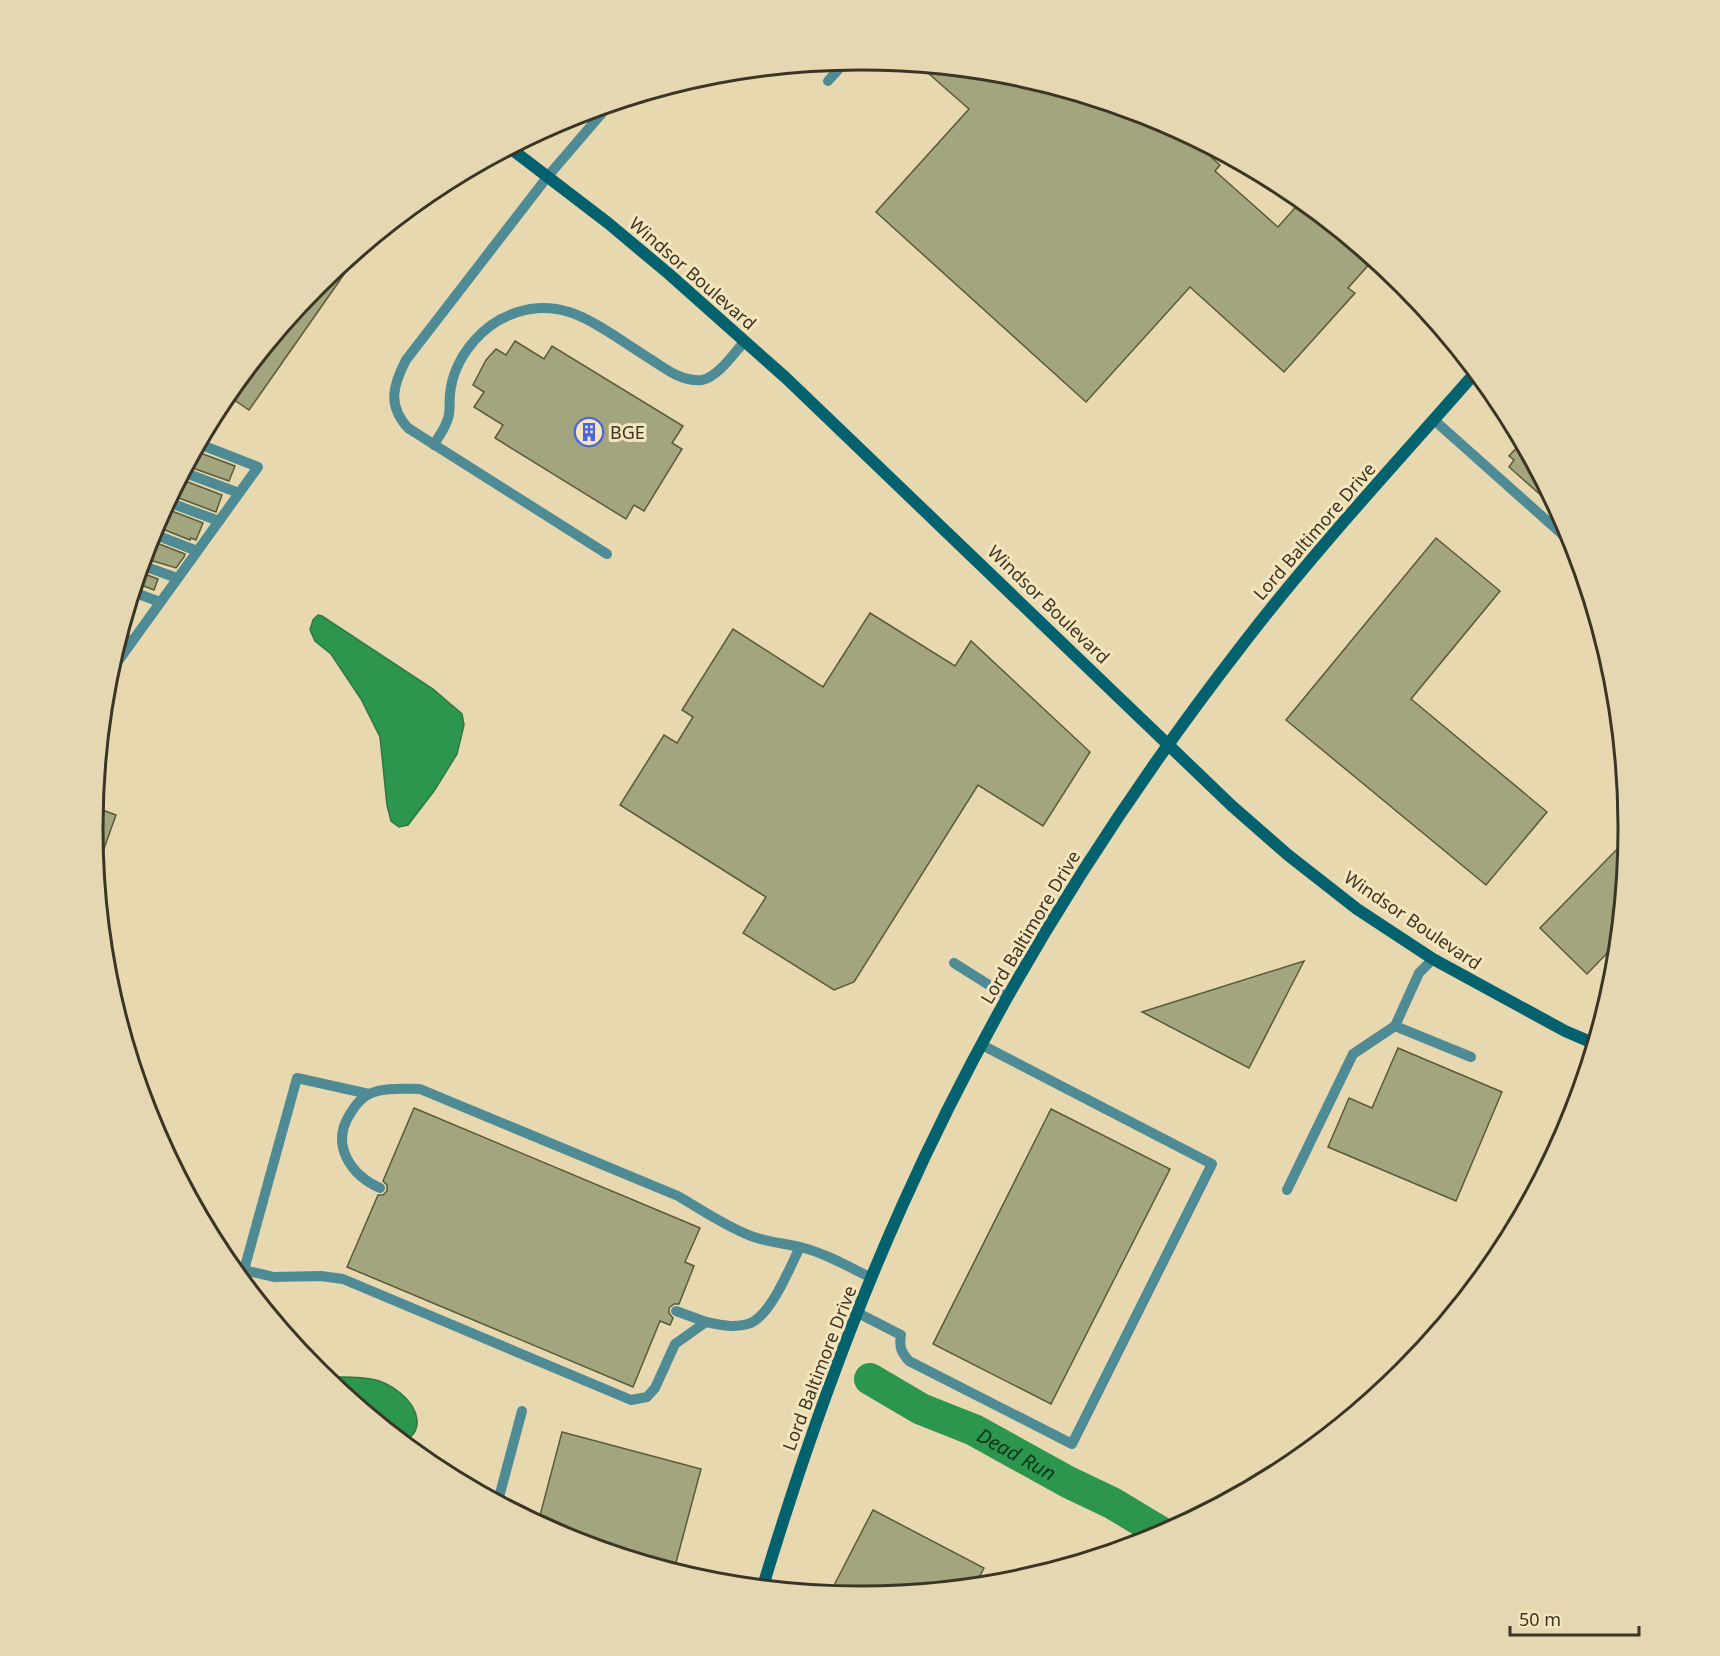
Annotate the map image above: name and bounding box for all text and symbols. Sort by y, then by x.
street label: Windsor Boulevard [624,211,762,335]
building icon: BGE [573,416,605,448]
place label: BGE [610,420,645,444]
street label: Lord Baltimore Drive [1248,457,1380,605]
street label: Windsor Boulevard [983,540,1115,668]
street label: Lord Baltimore Drive [975,846,1085,1008]
street label: Windsor Boulevard [1340,865,1486,975]
street label: Lord Baltimore Drive [776,1282,862,1454]
water label: Dead Run [972,1421,1061,1486]
scale bar [1510,1599,1639,1637]
text: 50 m [1519,1607,1561,1631]

